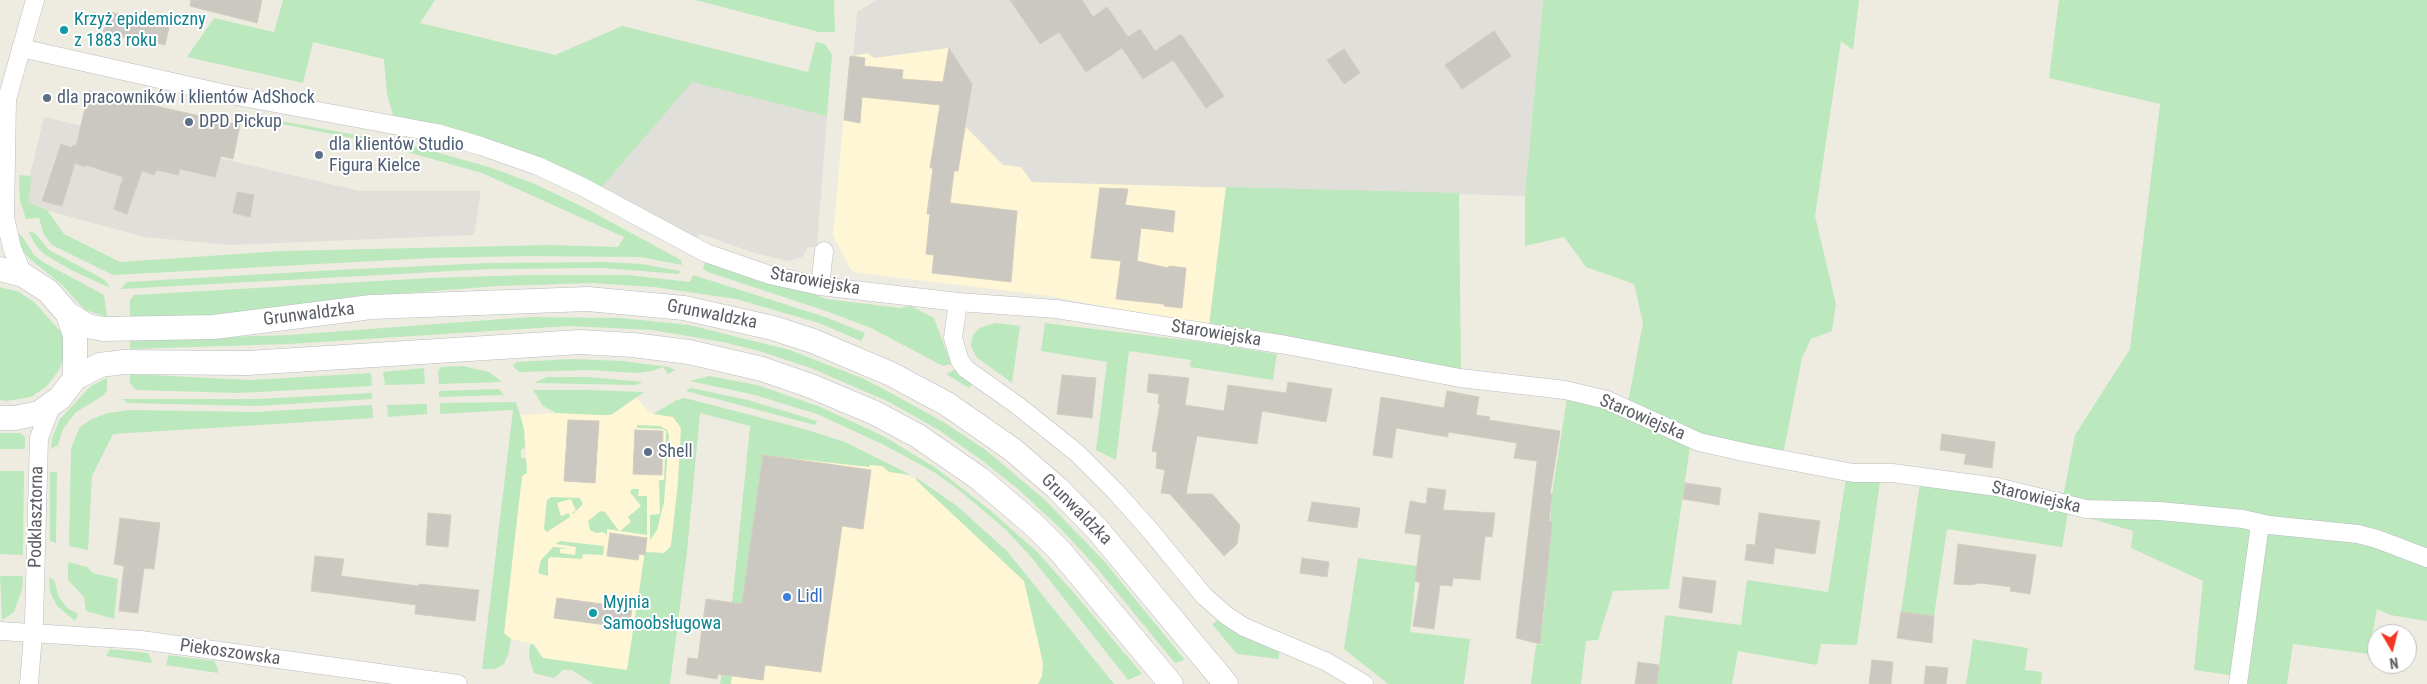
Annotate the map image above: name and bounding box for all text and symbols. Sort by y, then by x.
place label: Krzyż epidemiczny z 1883 roku [74,9,206,52]
marker: Krzyż epidemiczny z 1883 roku [58,24,70,36]
place label: dla pracowników i klientów AdShock [57,87,315,109]
marker: dla pracowników i klientów AdShock [41,92,53,104]
place label: DPD Pickup [199,111,282,133]
marker: DPD Pickup [183,116,195,128]
place label: dla klientów Studio Figura Kielce [329,134,464,176]
marker: dla klientów Studio Figura Kielce [313,149,325,161]
street label: Starowiejska [768,263,862,301]
street label: Grunwaldzka [665,296,759,334]
street label: Grunwaldzka [262,299,356,331]
street label: Starowiejska [1169,316,1263,352]
street label: Starowiejska [1596,390,1688,446]
place label: Shell [658,441,693,463]
marker: Shell [642,446,654,458]
street label: Podklasztorna [25,466,49,568]
street label: Grunwaldzka [1036,470,1116,550]
street label: Starowiejska [1989,477,2083,519]
place label: Lidl [797,586,823,608]
marker: Lidl [781,591,793,603]
place label: Myjnia Samoobsługowa [603,592,721,634]
marker: Myjnia Samoobsługowa [587,607,599,619]
north arrow [2367,624,2417,674]
street label: Piekoszowska [178,635,282,671]
text: N [2389,654,2399,671]

